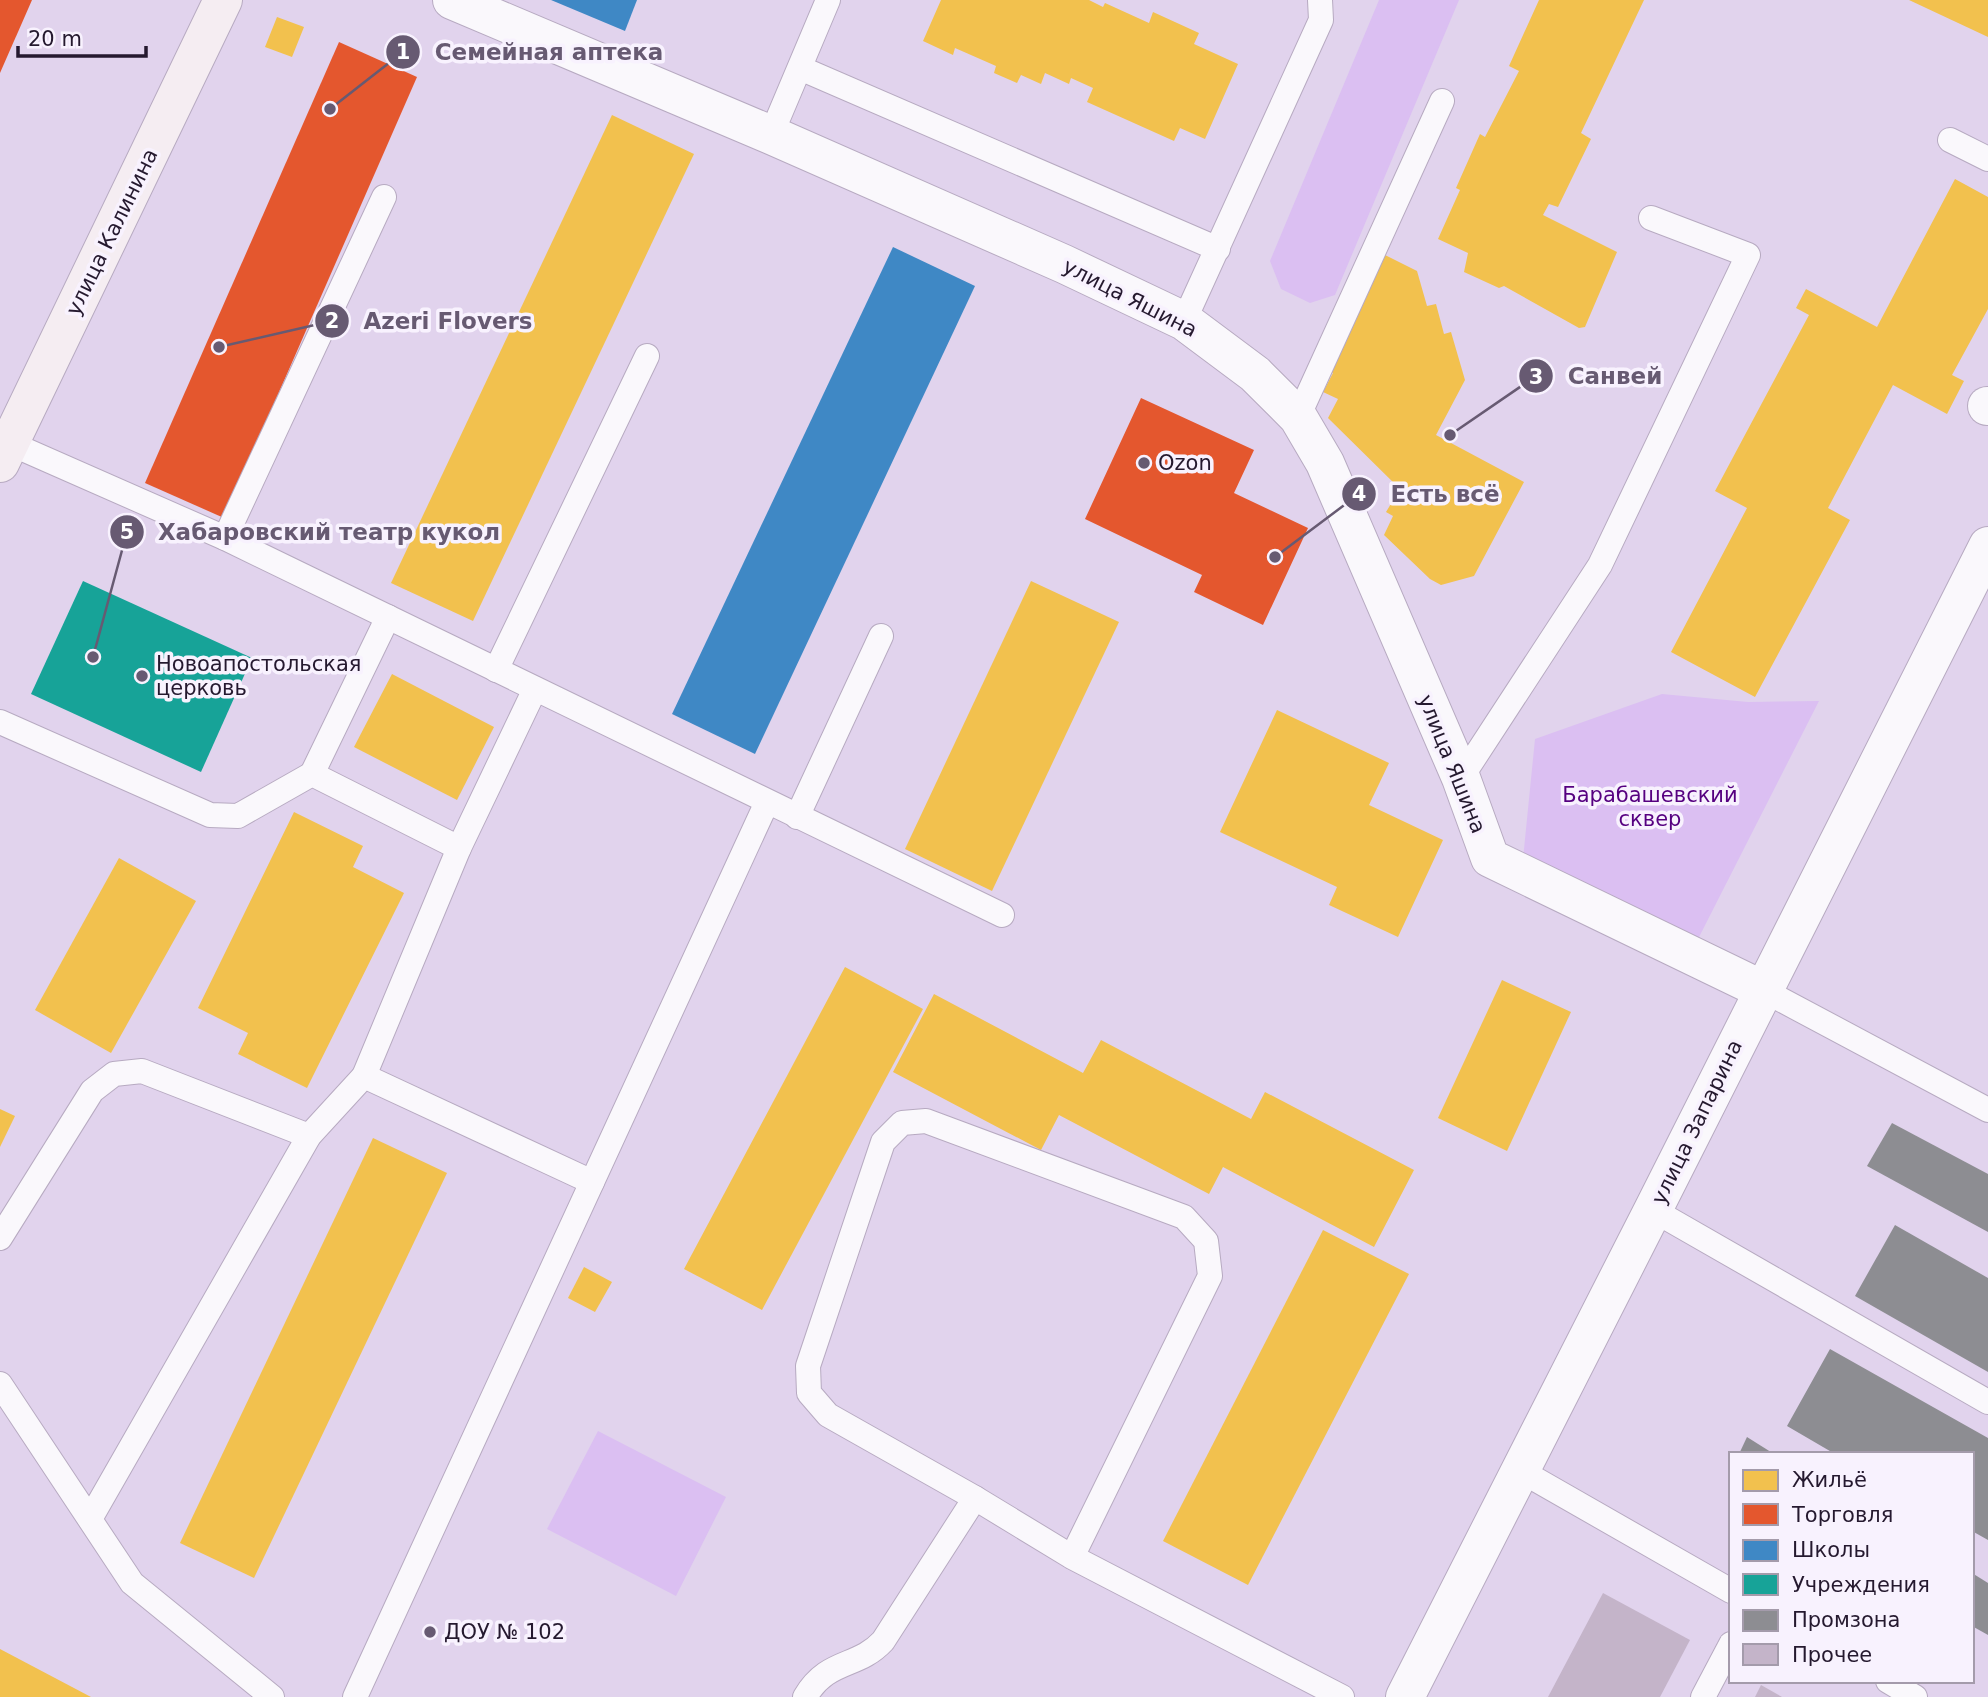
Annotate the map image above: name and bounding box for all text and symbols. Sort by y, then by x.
scale bar [18,14,145,58]
text: 20 m [28,27,82,51]
callout: Семейная аптека [386,30,678,74]
text: Семейная аптека [435,39,663,65]
text: 1 [396,40,410,64]
street label: улица Калинина [61,145,163,319]
street label: улица Яшина [1059,254,1201,342]
callout: Azeri Flovers [314,299,546,343]
text: Azeri Flovers [363,308,533,334]
text: 2 [325,309,339,333]
callout: Санвей [1519,354,1676,398]
text: Санвей [1568,363,1662,389]
text: 3 [1529,365,1543,389]
place label: Ozon [1158,451,1212,475]
marker: Ozon [1136,455,1152,471]
callout: Есть всё [1342,472,1514,516]
text: Есть всё [1390,481,1500,507]
text: 4 [1352,482,1366,506]
callout: Хабаровский театр кукол [109,510,514,554]
text: Хабаровский театр кукол [158,519,500,545]
text: 5 [120,520,134,544]
place label: Новоапостольская церковь [156,652,361,700]
marker: Новоапостольская церковь [134,668,150,684]
street label: улица Яшина [1413,691,1491,837]
park label: Барабашевский сквер [1562,783,1738,831]
street label: улица Запарина [1647,1036,1747,1208]
legend [1729,1452,1974,1683]
text: Жильё [1792,1468,1867,1492]
text: Торговля [1791,1503,1893,1527]
text: Школы [1792,1538,1870,1562]
text: Учреждения [1792,1573,1930,1597]
text: Промзона [1792,1608,1900,1632]
place label: ДОУ № 102 [444,1620,565,1644]
marker: ДОУ № 102 [422,1624,438,1640]
text: Прочее [1792,1643,1872,1667]

